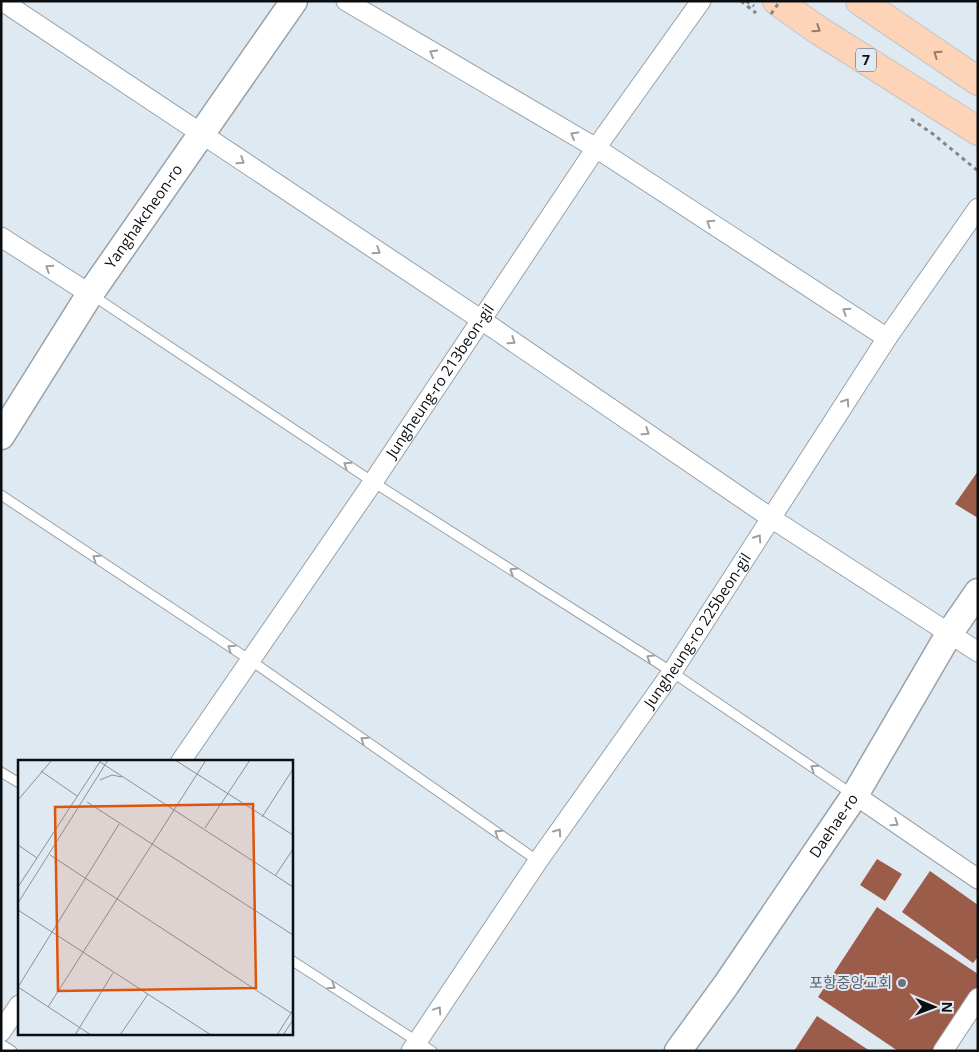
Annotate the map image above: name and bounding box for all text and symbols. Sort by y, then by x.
one-way arrow [811,23,821,32]
road number: 7 [856,48,876,72]
one-way arrow [430,49,439,59]
one-way arrow [933,51,943,60]
one-way arrow [570,131,579,141]
one-way arrow [236,155,245,165]
street label: Yanghakcheon-ro [100,160,186,272]
one-way arrow [707,219,716,229]
one-way arrow [371,245,380,254]
one-way arrow [46,265,55,274]
street label: Jungheung-ro 213beon-gil [380,300,498,463]
one-way arrow [843,308,852,318]
one-way arrow [506,335,516,344]
one-way arrow [840,398,849,408]
one-way arrow [641,426,650,436]
one-way arrow [343,461,352,471]
one-way arrow [751,535,761,544]
street label: Jungheung-ro 225beon-gil [638,549,755,713]
one-way arrow [92,555,101,564]
one-way arrow [509,568,518,577]
one-way arrow [227,645,237,654]
one-way arrow [646,655,656,664]
one-way arrow [361,737,370,746]
inset map [18,760,292,1034]
one-way arrow [810,765,820,774]
street label: Daehae-ro [804,789,862,861]
one-way arrow [889,817,899,826]
one-way arrow [552,828,561,838]
one-way arrow [494,830,504,839]
place label: 포항중앙교회 [809,972,892,992]
marker: 포항중앙교회 [896,977,908,989]
one-way arrow [327,980,336,989]
north arrow [909,982,959,1032]
text: N [938,1001,957,1013]
one-way arrow [431,1006,441,1015]

